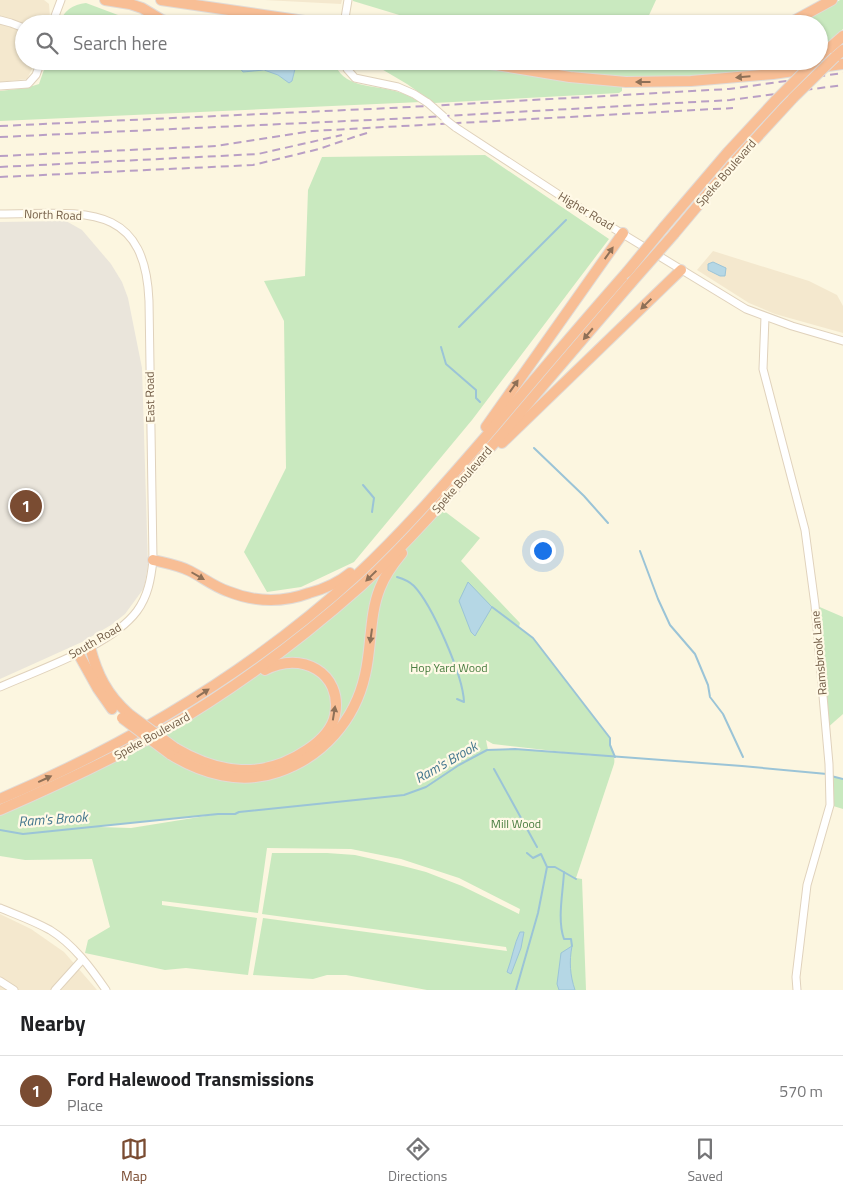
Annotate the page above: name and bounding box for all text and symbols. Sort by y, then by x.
search box [15,15,828,70]
text: Search here [73,28,167,57]
icon: search [33,29,61,57]
one-way arrow [734,73,750,81]
one-way arrow [634,78,650,86]
street label: Speke Boulevard [691,135,760,211]
street label: Higher Road [555,186,618,235]
street label: North Road [24,204,82,225]
one-way arrow [603,247,614,260]
one-way arrow [640,297,652,309]
one-way arrow [582,327,594,339]
street label: East Road [140,371,159,423]
one-way arrow [509,380,520,393]
street label: Speke Boulevard [427,442,496,518]
pin: 1 [10,487,42,525]
your location [530,538,556,564]
one-way arrow [365,570,377,582]
one-way arrow [192,572,205,581]
street label: Ramsbrook Lane [805,610,832,696]
street label: South Road [65,618,125,663]
one-way arrow [367,628,375,644]
park label: Hop Yard Wood [410,658,488,677]
one-way arrow [196,689,209,698]
one-way arrow [331,705,339,721]
street label: Speke Boulevard [110,707,193,764]
water label: Ram's Brook [411,734,482,788]
one-way arrow [37,775,52,783]
water label: Ram's Brook [18,805,90,831]
park label: Mill Wood [491,814,541,833]
text: Nearby [20,1007,85,1039]
text: Ford Halewood Transmissions [67,1064,314,1093]
text: 1 [32,1079,40,1103]
text: 570 m [779,1079,823,1103]
text: Place [67,1093,103,1117]
tab: Map [120,1135,148,1186]
tab: Directions [388,1135,447,1186]
tab: Saved [687,1135,723,1186]

